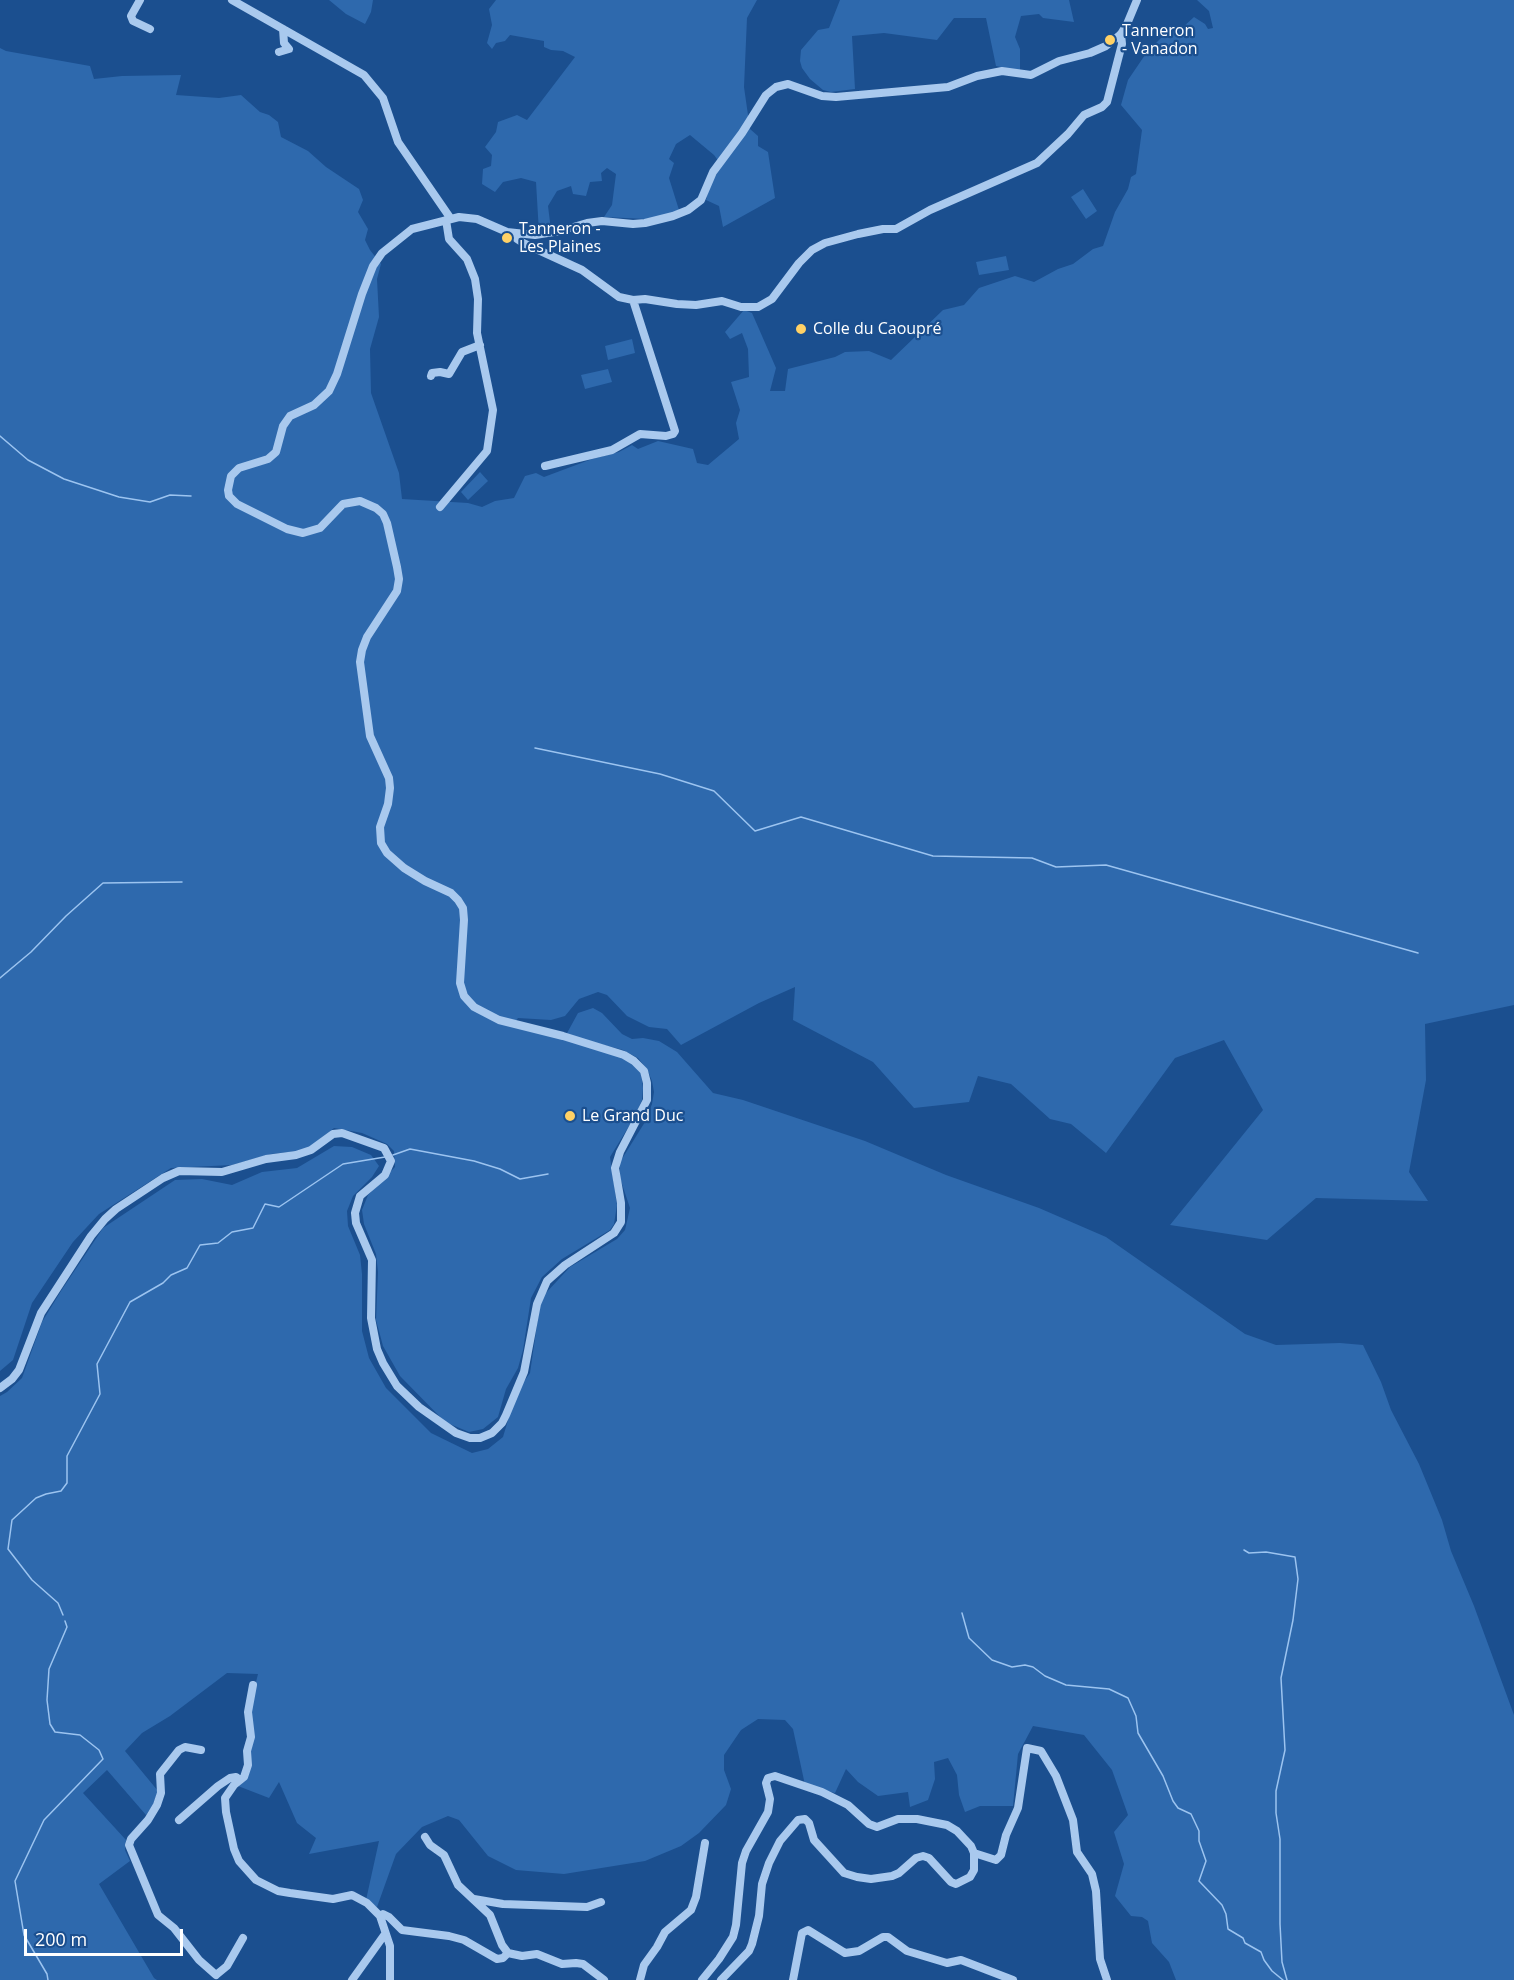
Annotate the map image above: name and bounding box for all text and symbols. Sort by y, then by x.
place label: Tanneron - Vanadon [1122,21,1198,59]
marker: Tanneron - Vanadon [1103,33,1117,47]
place label: Tanneron - Les Plaines [519,219,601,257]
marker: Tanneron - Les Plaines [500,231,514,245]
place label: Colle du Caoupré [813,319,941,339]
marker: Colle du Caoupré [794,322,808,336]
place label: Le Grand Duc [582,1106,683,1126]
marker: Le Grand Duc [563,1109,577,1123]
scale bar [27,1917,186,1955]
text: 200 m [35,1927,87,1951]

